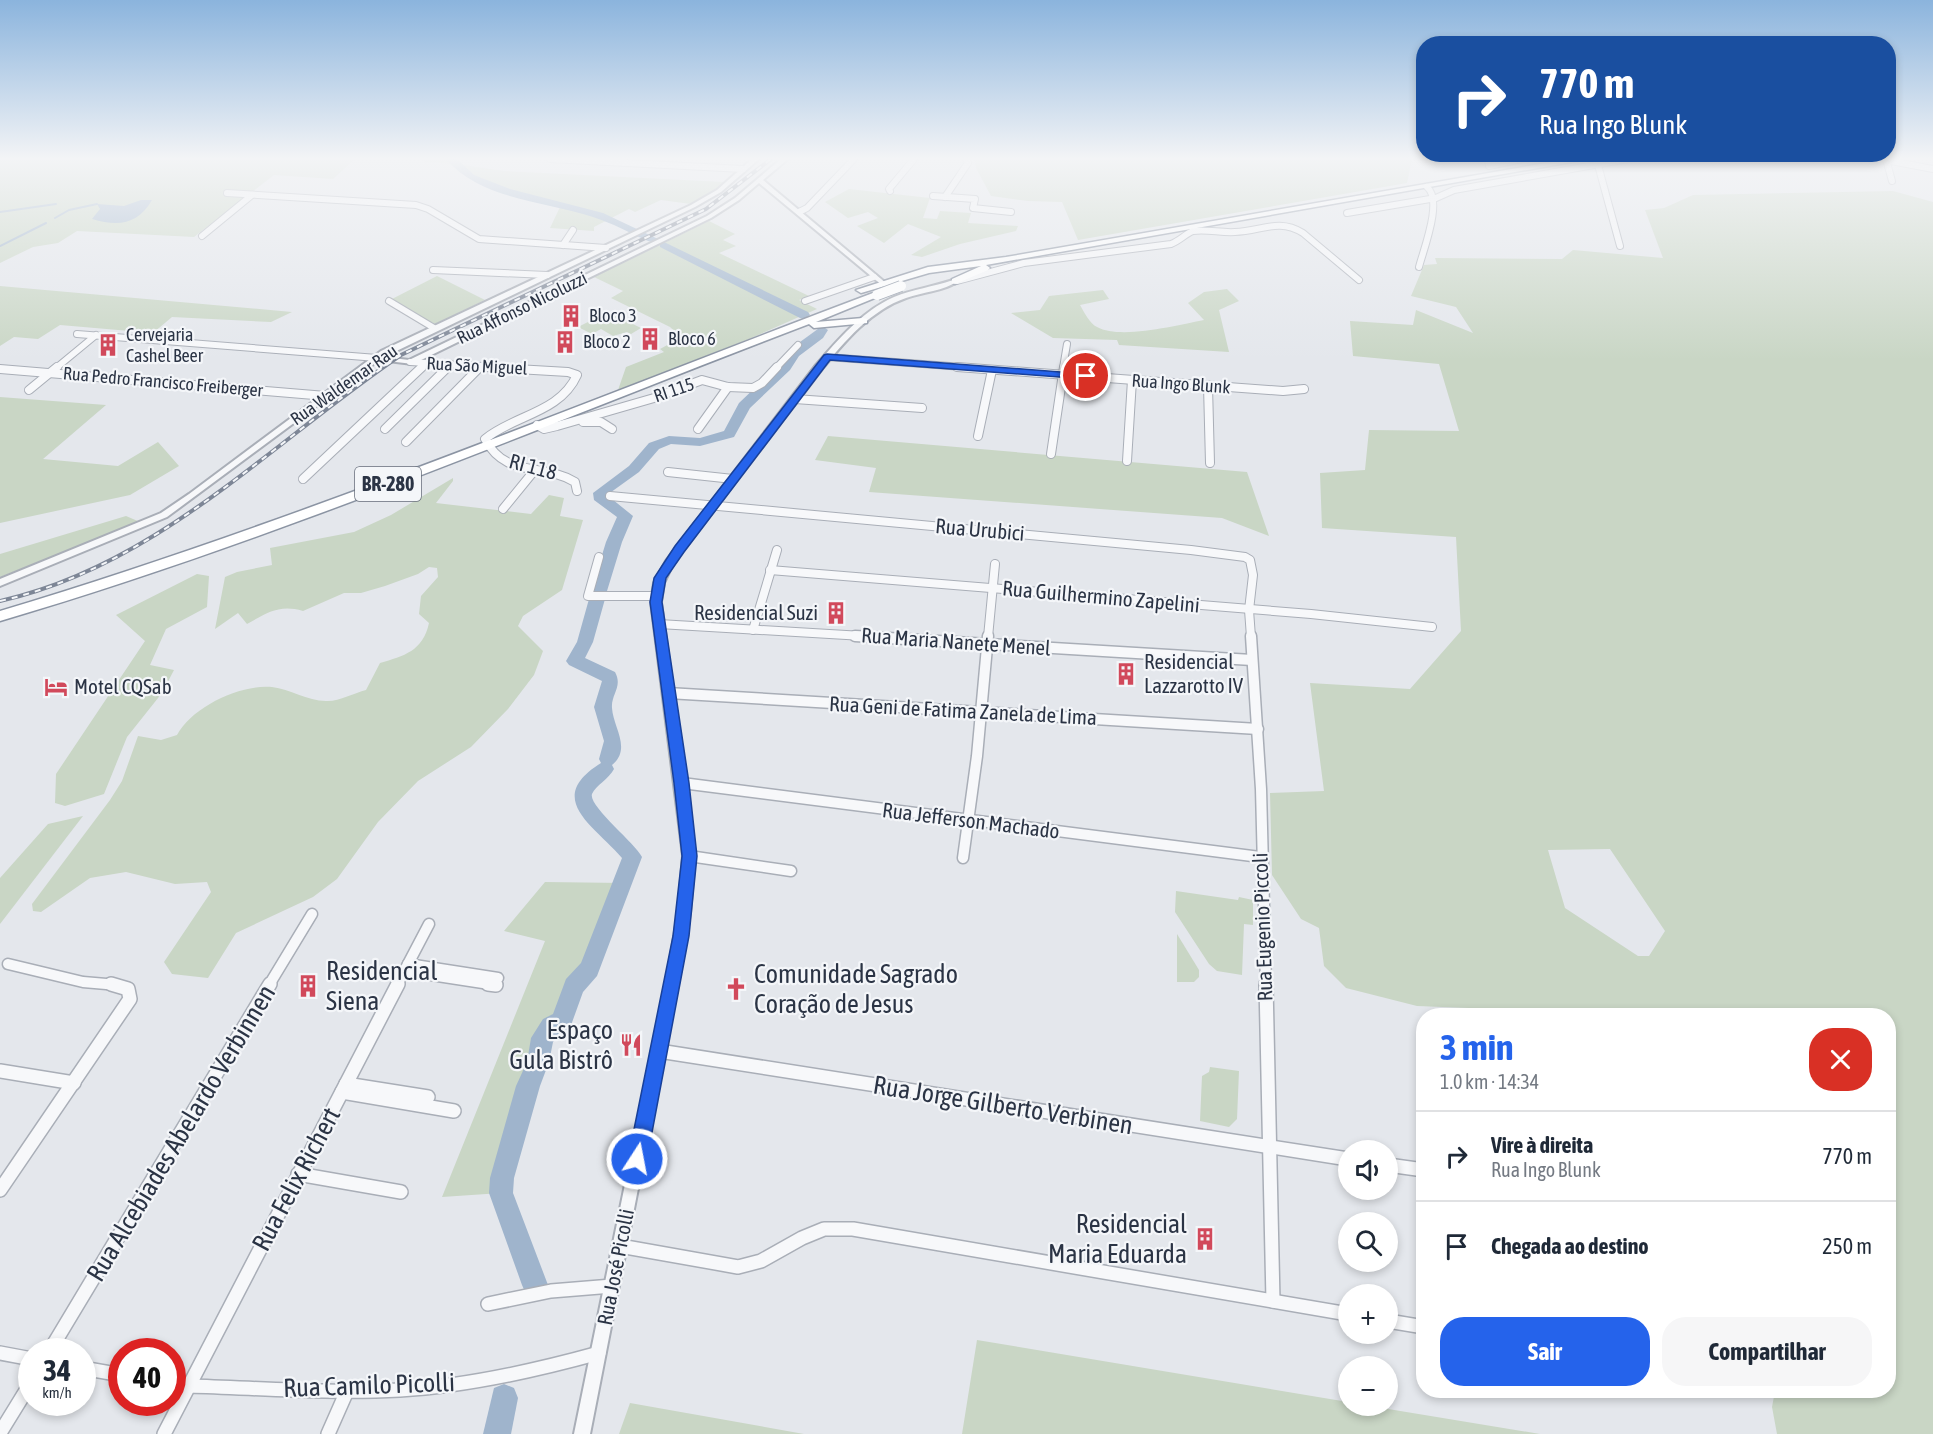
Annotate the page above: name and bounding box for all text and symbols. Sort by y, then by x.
text: 770 m [1539,59,1634,107]
icon: right [1440,60,1518,138]
text: Rua Ingo Blunk [1539,109,1687,140]
street label: Rua Affonso Nicoluzzi [453,267,590,348]
building icon: Bloco 3 [558,303,584,329]
place label: Bloco 3 [589,305,637,326]
place label: Cervejaria Cashel Beer [126,324,204,366]
building icon: Bloco 6 [637,326,663,352]
place label: Bloco 6 [668,328,716,349]
building icon: Bloco 2 [552,329,578,355]
place label: Bloco 2 [583,331,631,352]
building icon: Cervejaria Cashel Beer [95,332,121,358]
street label: Rua Waldemar Rau [286,340,401,429]
pin [1060,350,1111,401]
street label: Rua São Miguel [426,352,528,379]
icon: arrive [1069,359,1102,392]
street label: Rua Pedro Francisco Freiberger [62,362,265,401]
street label: Rua Ingo Blunk [1131,370,1231,397]
street label: RI 115 [651,373,697,406]
street label: RI 118 [507,448,560,484]
road number: BR-280 [355,467,421,501]
street label: Rua Urubici [935,513,1026,545]
street label: Rua Guilhermino Zapelini [1001,575,1201,617]
place label: Residencial Suzi [694,600,818,624]
building icon: Residencial Suzi [823,600,849,626]
street label: Rua Maria Nanete Menel [861,622,1052,660]
place label: Residencial Lazzarotto IV [1144,649,1244,697]
building icon: Residencial Lazzarotto IV [1113,661,1139,687]
hotel icon: Motel CQSab [43,674,69,700]
place label: Motel CQSab [74,674,172,698]
street label: Rua Geni de Fatima Zanela de Lima [829,691,1098,729]
street label: Rua Jefferson Machado [881,797,1061,843]
street label: Rua Eugenio Piccoli [1247,852,1277,1002]
place label: Residencial Siena [326,956,437,1016]
place label: Comunidade Sagrado Coração de Jesus [754,959,958,1019]
building icon: Residencial Siena [295,973,321,999]
church icon: Comunidade Sagrado Coração de Jesus [723,976,749,1002]
street label: Rua Alcebiades Abelardo Verbinnen [81,979,281,1287]
place label: Espaço Gula Bistrô [509,1015,613,1075]
text: 3 min [1440,1026,1514,1068]
button: close [1809,1028,1872,1091]
restaurant icon: Espaço Gula Bistrô [618,1032,644,1058]
street label: Rua Jorge Gilberto Verbinen [871,1070,1135,1140]
text: 1.0 km · 14:34 [1440,1070,1539,1093]
street label: Rua Felix Richert [246,1102,346,1256]
position arrow [605,1127,669,1191]
text: Vire à direita [1491,1132,1593,1158]
map controls [1338,1140,1398,1416]
button: sound [1338,1140,1398,1200]
icon: right [1440,1140,1473,1173]
text: 770 m [1822,1143,1872,1169]
text: Rua Ingo Blunk [1491,1158,1601,1181]
street label: Rua José Picolli [592,1207,638,1327]
place label: Residencial Maria Eduarda [1048,1209,1187,1269]
button: search [1338,1212,1398,1272]
building icon: Residencial Maria Eduarda [1192,1226,1218,1252]
icon: arrive [1440,1230,1473,1263]
text: Chegada ao destino [1491,1233,1649,1259]
text: 250 m [1822,1233,1872,1259]
button: + [1338,1284,1398,1344]
button: Sair [1440,1317,1650,1386]
button: Compartilhar [1662,1317,1872,1386]
speed limit sign: 40 [108,1338,186,1416]
text: 34 [43,1353,71,1387]
button: − [1338,1356,1398,1416]
street label: Rua Camilo Picolli [283,1367,455,1403]
text: km/h [42,1384,72,1401]

